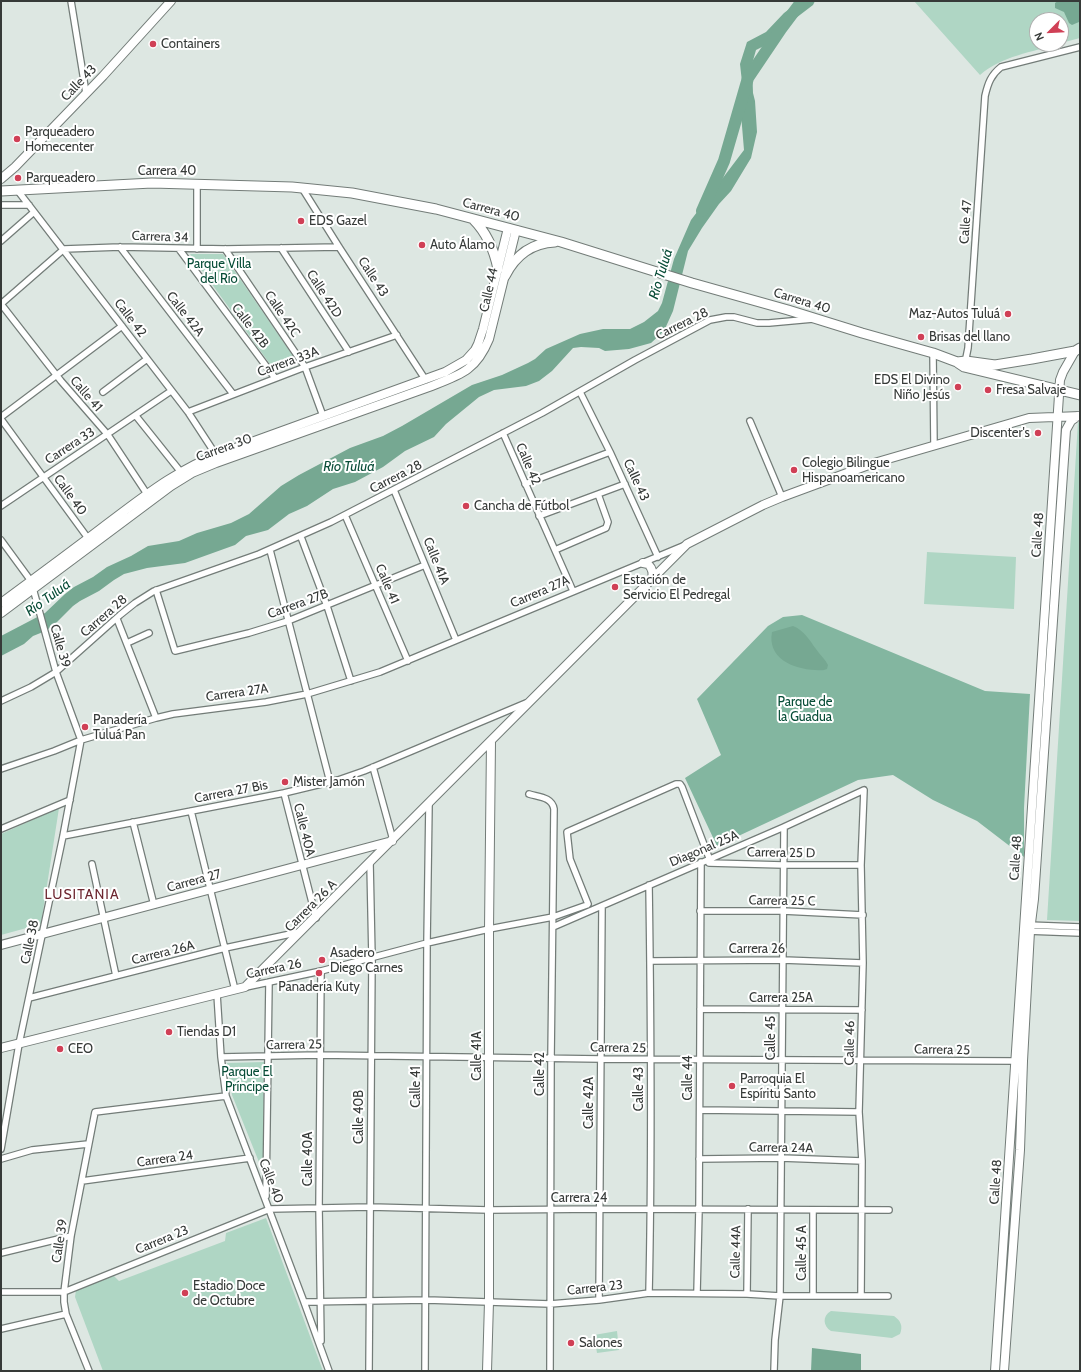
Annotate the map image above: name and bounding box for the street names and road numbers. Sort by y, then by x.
street label: Calle 43 [58,62,100,104]
street label: Carrera 40 [138,163,196,179]
street label: Carrera 40 [461,195,521,225]
street label: Calle 47 [957,200,975,244]
street label: Carrera 34 [131,228,189,246]
street label: Calle 43 [354,254,392,300]
street label: Calle 44 [476,266,502,314]
street label: Calle 42D [303,267,345,321]
street label: Carrera 40 [772,285,832,317]
street label: Calle 42C [261,288,303,340]
street label: Calle 42A [163,289,207,339]
street label: Calle 42 [110,296,150,340]
street label: Calle 42B [228,301,272,351]
street label: Carrera 28 [653,305,711,343]
street label: Carrera 33A [255,344,321,380]
street label: Calle 41 [66,373,106,415]
street label: Carrera 33 [42,424,98,468]
street label: Carrera 30 [194,431,254,465]
street label: Calle 42 [512,441,544,487]
street label: Carrera 28 [367,457,425,497]
street label: Calle 43 [620,457,652,503]
street label: Calle 40 [50,472,90,518]
street label: Calle 48 [1029,512,1047,558]
street label: Calle 41A [419,535,453,587]
street label: Calle 41 [372,562,402,606]
street label: Carrera 27A [508,573,572,611]
street label: Carrera 27B [266,586,330,622]
street label: Carrera 28 [77,591,131,641]
street label: Calle 39 [46,623,74,669]
street label: Carrera 27A [205,681,269,705]
street label: Carrera 27 Bis [193,777,269,807]
street label: Calle 40A [290,802,318,858]
street label: Diagonal 25A [667,827,741,871]
street label: Calle 48 [1007,835,1025,881]
street label: Carrera 25 D [747,845,815,861]
street label: Carrera 27 [165,866,223,896]
street label: Carrera 26 A [282,877,340,935]
street label: Carrera 25 C [748,893,816,909]
street label: Calle 38 [18,918,42,966]
street label: Carrera 26A [130,938,196,968]
street label: Carrera 26 [729,941,785,957]
street label: Carrera 26 [245,956,303,982]
street label: Carrera 25A [749,990,813,1006]
street label: Calle 45 [763,1016,779,1060]
street label: Calle 46 [842,1020,858,1066]
street label: Calle 41A [469,1031,485,1081]
street label: Carrera 25 [266,1037,322,1053]
street label: Carrera 25 [590,1040,646,1056]
street label: Carrera 25 [914,1042,970,1058]
street label: Calle 42 [532,1052,548,1096]
street label: Calle 44 [680,1056,696,1100]
street label: Calle 41 [408,1066,424,1108]
street label: Calle 43 [631,1067,647,1111]
street label: Calle 42A [581,1077,597,1129]
street label: Calle 40B [351,1090,367,1144]
street label: Calle 40A [300,1132,316,1186]
street label: Carrera 24A [749,1140,813,1156]
street label: Carrera 24 [136,1147,194,1171]
street label: Calle 40 [255,1157,287,1205]
street label: Calle 48 [987,1159,1005,1205]
street label: Carrera 24 [551,1190,607,1206]
street label: Calle 39 [49,1218,71,1264]
street label: Carrera 23 [133,1222,191,1258]
street label: Calle 44A [728,1225,744,1279]
street label: Calle 45 A [794,1225,810,1281]
street label: Carrera 23 [566,1277,624,1299]

